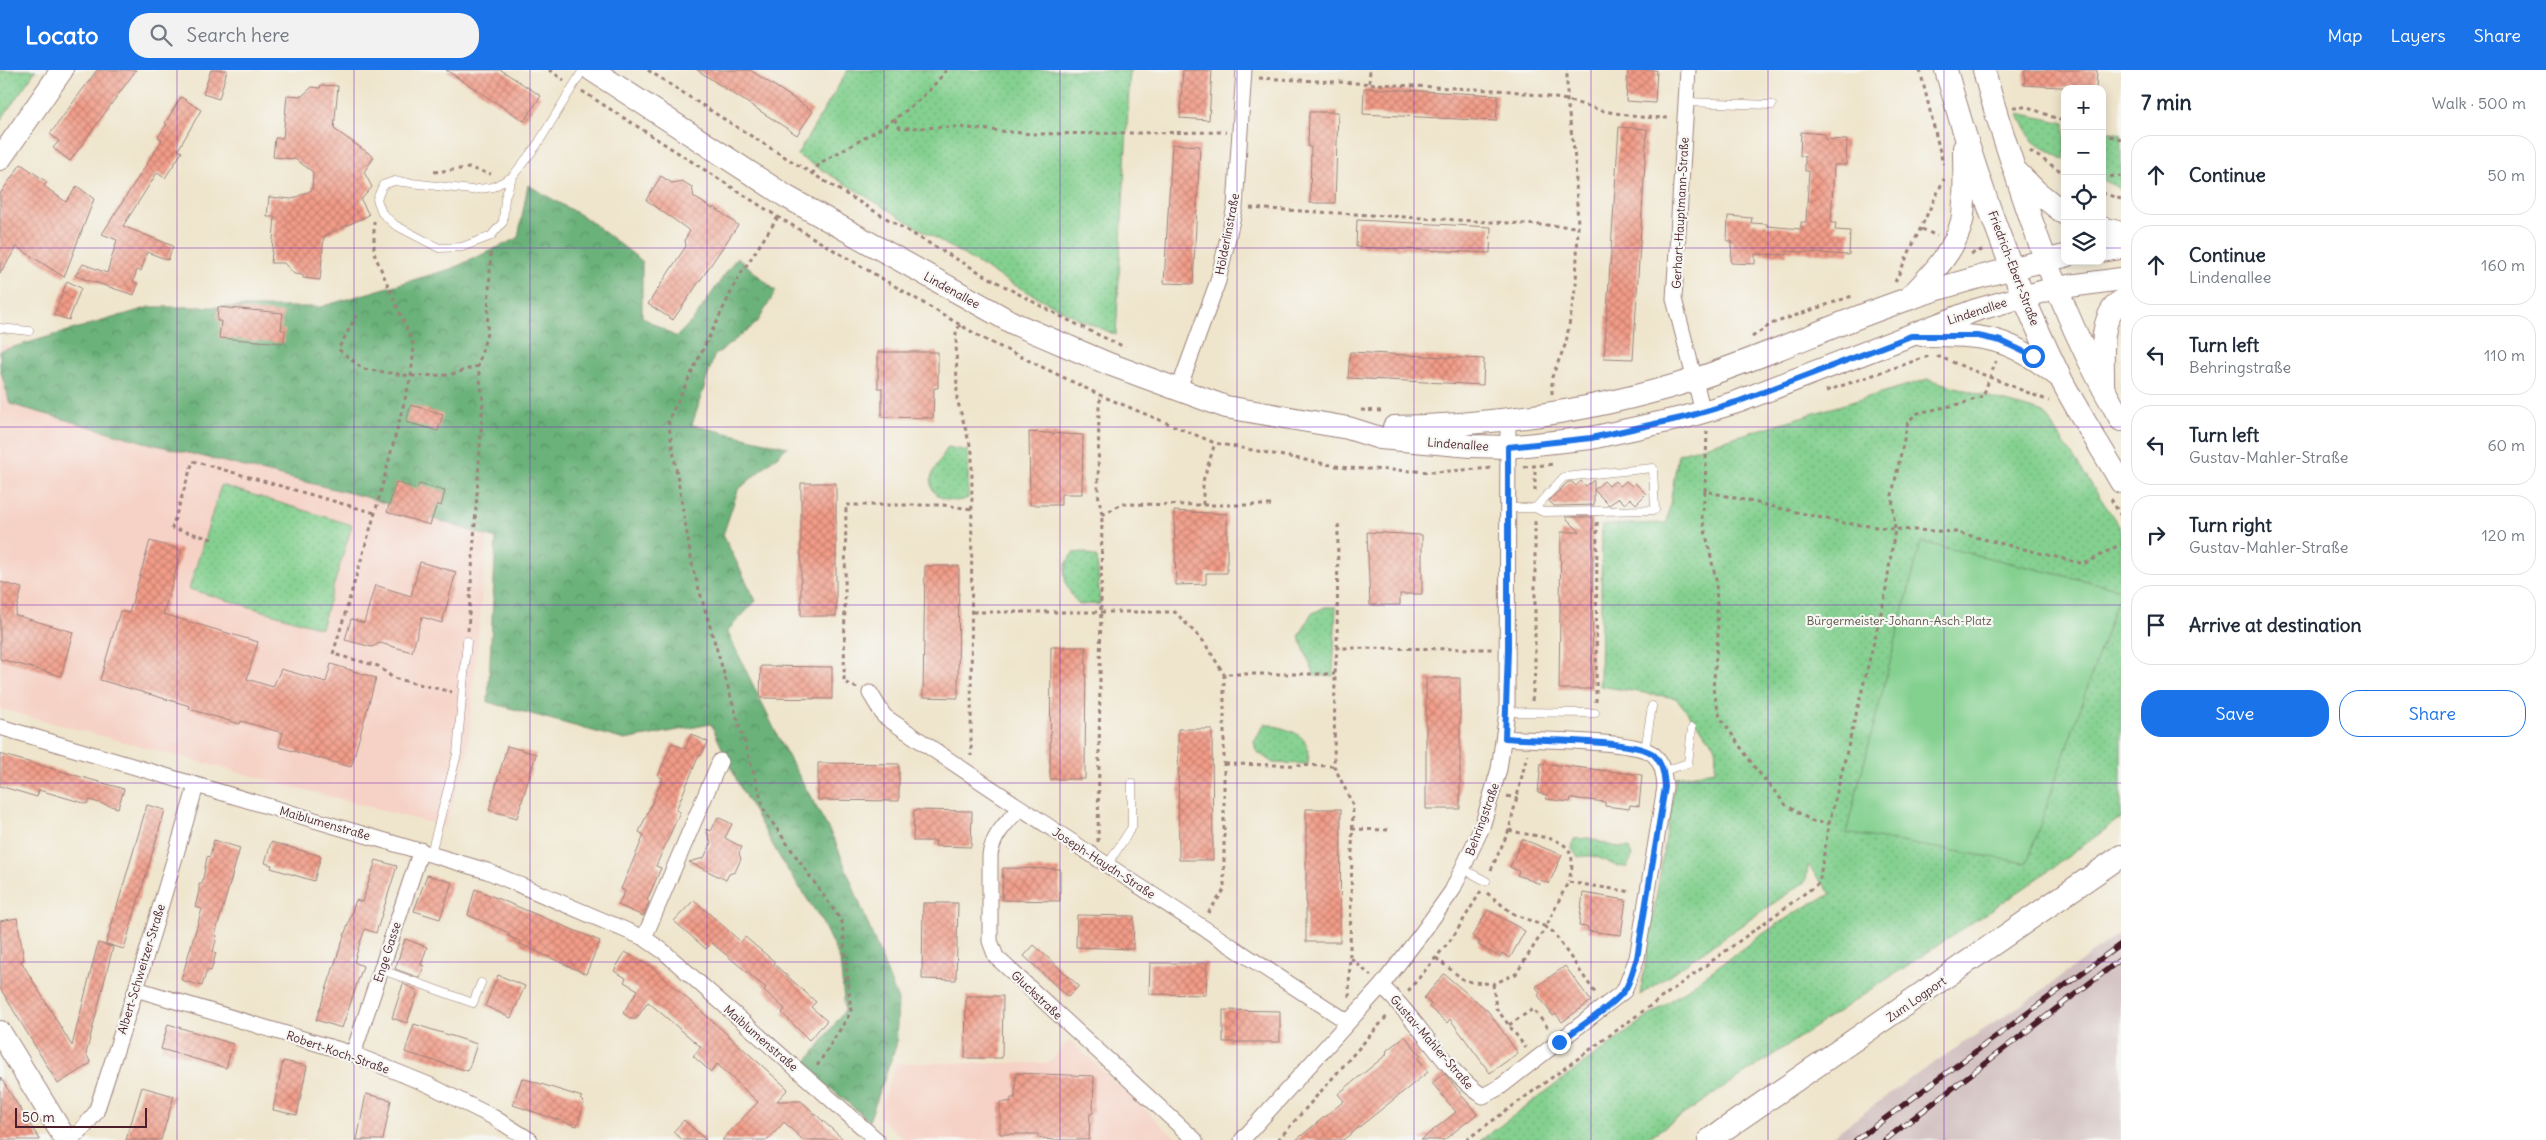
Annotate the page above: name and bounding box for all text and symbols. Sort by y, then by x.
search box [129,13,479,58]
text: Locato [25,20,99,50]
icon: search [147,21,175,49]
text: Search here [187,23,290,47]
text: Map [2327,24,2362,47]
text: Layers [2390,24,2446,47]
text: Share [2474,24,2521,47]
map controls [2061,85,2106,265]
button: + [2061,85,2106,130]
text: 7 min [2141,89,2192,116]
text: Walk · 500 m [2432,93,2526,113]
button: − [2061,130,2106,175]
street label: Gerhart-Hauptmann-Straße [1669,137,1691,289]
icon: ahead [2142,161,2170,189]
text: Continue [2189,163,2266,187]
text: 50 m [2487,165,2525,185]
button: locate [2061,175,2106,220]
street label: Hölderlinstraße [1212,192,1242,276]
street label: Friedrich-Ebert-Straße [1985,208,2043,328]
button: layers [2061,220,2106,265]
text: Continue [2189,243,2266,267]
icon: ahead [2142,251,2170,279]
text: 160 m [2481,255,2525,275]
text: Lindenallee [2189,267,2271,287]
street label: Lindenallee [921,268,983,312]
street label: Lindenallee [1945,294,2009,328]
text: Turn left [2189,333,2259,357]
icon: left [2142,341,2170,369]
route start [2022,345,2045,368]
text: 110 m [2484,345,2525,365]
text: Behringstraße [2189,357,2291,377]
text: Turn left [2189,423,2259,447]
icon: left [2142,431,2170,459]
street label: Lindenallee [1427,434,1489,454]
text: 60 m [2487,435,2525,455]
text: Gustav-Mahler-Straße [2189,447,2348,467]
text: Turn right [2189,513,2272,537]
icon: right [2142,521,2170,549]
text: 120 m [2482,525,2525,545]
text: Gustav-Mahler-Straße [2189,537,2348,557]
icon: arrive [2142,611,2170,639]
park label: Bürgermeister-Johann-Asch-Platz [1806,613,1992,628]
text: Arrive at destination [2189,613,2362,637]
button: Save [2141,690,2329,737]
button: Share [2339,690,2526,737]
street label: Behringstraße [1462,780,1502,858]
street label: Maiblumenstraße [278,803,372,843]
street label: Joseph-Haydn-Straße [1050,824,1158,902]
street label: Albert-Schweitzer-Straße [114,902,168,1036]
street label: Enge Gasse [370,920,404,984]
street label: Gluckstraße [1008,967,1066,1023]
street label: Zum Logport [1883,973,1949,1025]
street label: Gustav-Mahler-Straße [1387,992,1477,1092]
street label: Maiblumenstraße [721,1002,801,1074]
street label: Robert-Koch-Straße [284,1027,392,1077]
route end [1548,1031,1571,1054]
scale bar [15,1105,148,1128]
text: 50 m [22,1108,55,1126]

